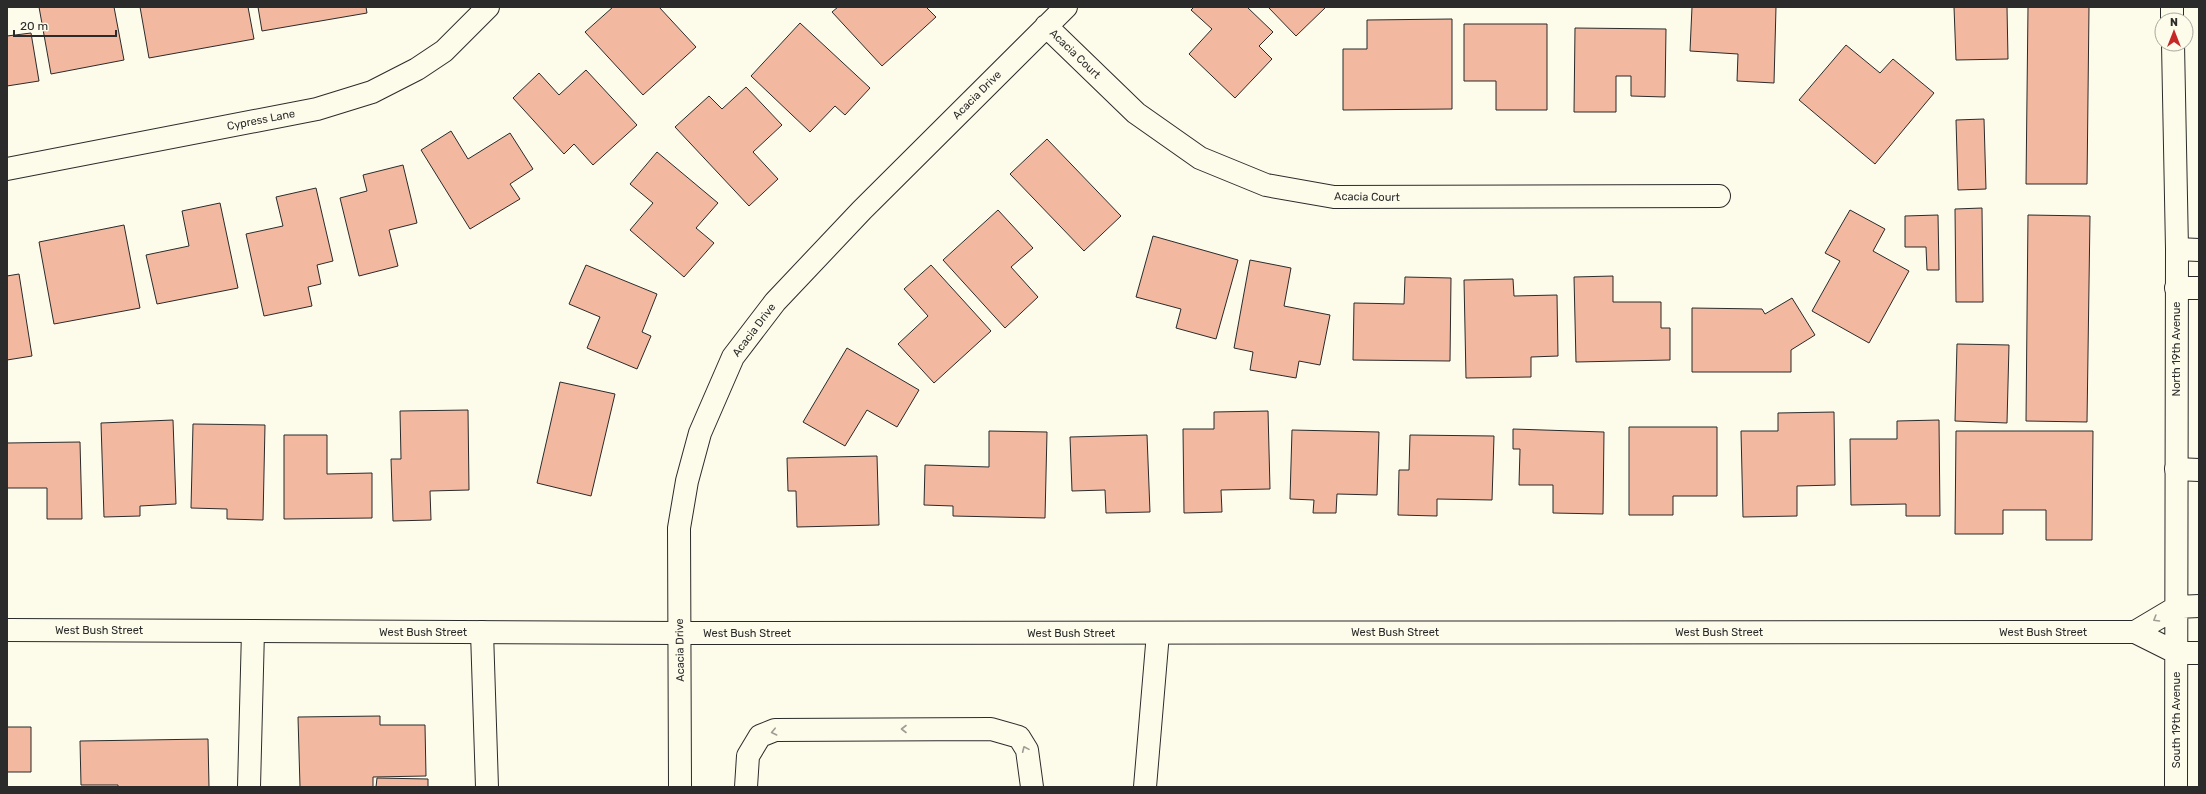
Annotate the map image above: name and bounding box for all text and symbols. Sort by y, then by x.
scale bar [14,12,116,38]
north arrow [2154,12,2194,52]
text: N [2170,16,2178,29]
text: 20 m [20,19,48,33]
street label: Acacia Court [1047,27,1104,82]
street label: Acacia Drive [950,68,1004,122]
street label: Cypress Lane [226,107,296,133]
street label: Acacia Court [1334,190,1401,204]
street label: Acacia Drive [730,301,778,359]
street label: North 19th Avenue [2170,302,2183,397]
one-way arrow [2153,614,2160,622]
street label: Acacia Drive [673,618,687,682]
street label: West Bush Street [55,624,144,637]
street label: West Bush Street [379,626,468,639]
street label: West Bush Street [1351,626,1440,639]
street label: West Bush Street [1675,626,1764,639]
street label: West Bush Street [1999,626,2088,639]
street label: West Bush Street [703,627,792,640]
street label: West Bush Street [1027,627,1116,640]
street label: South 19th Avenue [2170,672,2183,768]
one-way arrow [901,725,907,733]
one-way arrow [771,727,777,735]
one-way arrow [1022,746,1030,753]

